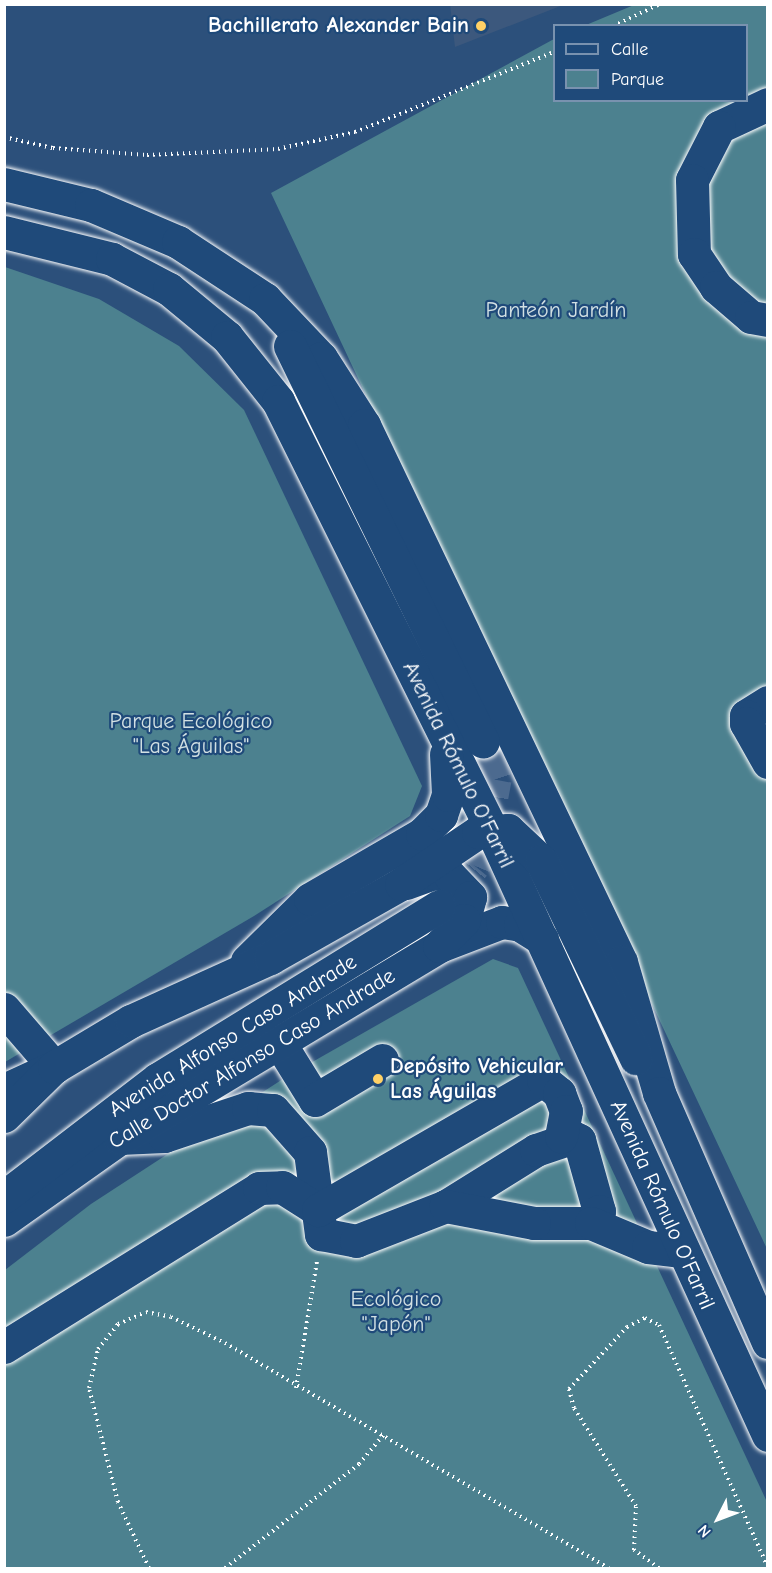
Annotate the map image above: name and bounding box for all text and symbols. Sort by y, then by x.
place label: Bachillerato Alexander Bain [208,13,469,39]
marker: Bachillerato Alexander Bain [474,19,488,33]
legend [553,24,748,102]
text: Calle [611,39,648,60]
text: Parque [611,69,664,90]
park label: Panteón Jardín [485,298,627,324]
street label: Avenida Rómulo O'Farril [397,657,519,873]
park label: Parque Ecológico "Las Águilas" [110,708,272,760]
street label: Avenida Alfonso Caso Andrade [104,949,362,1123]
street label: Calle Doctor Alfonso Caso Andrade [104,963,400,1155]
place label: Depósito Vehicular Las Águilas [390,1053,563,1104]
marker: Depósito Vehicular Las Águilas [371,1072,385,1086]
street label: Avenida Rómulo O'Farril [604,1096,720,1314]
park label: Ecológico "Japón" [351,1286,441,1338]
north arrow [688,1489,748,1549]
text: N [694,1521,715,1541]

